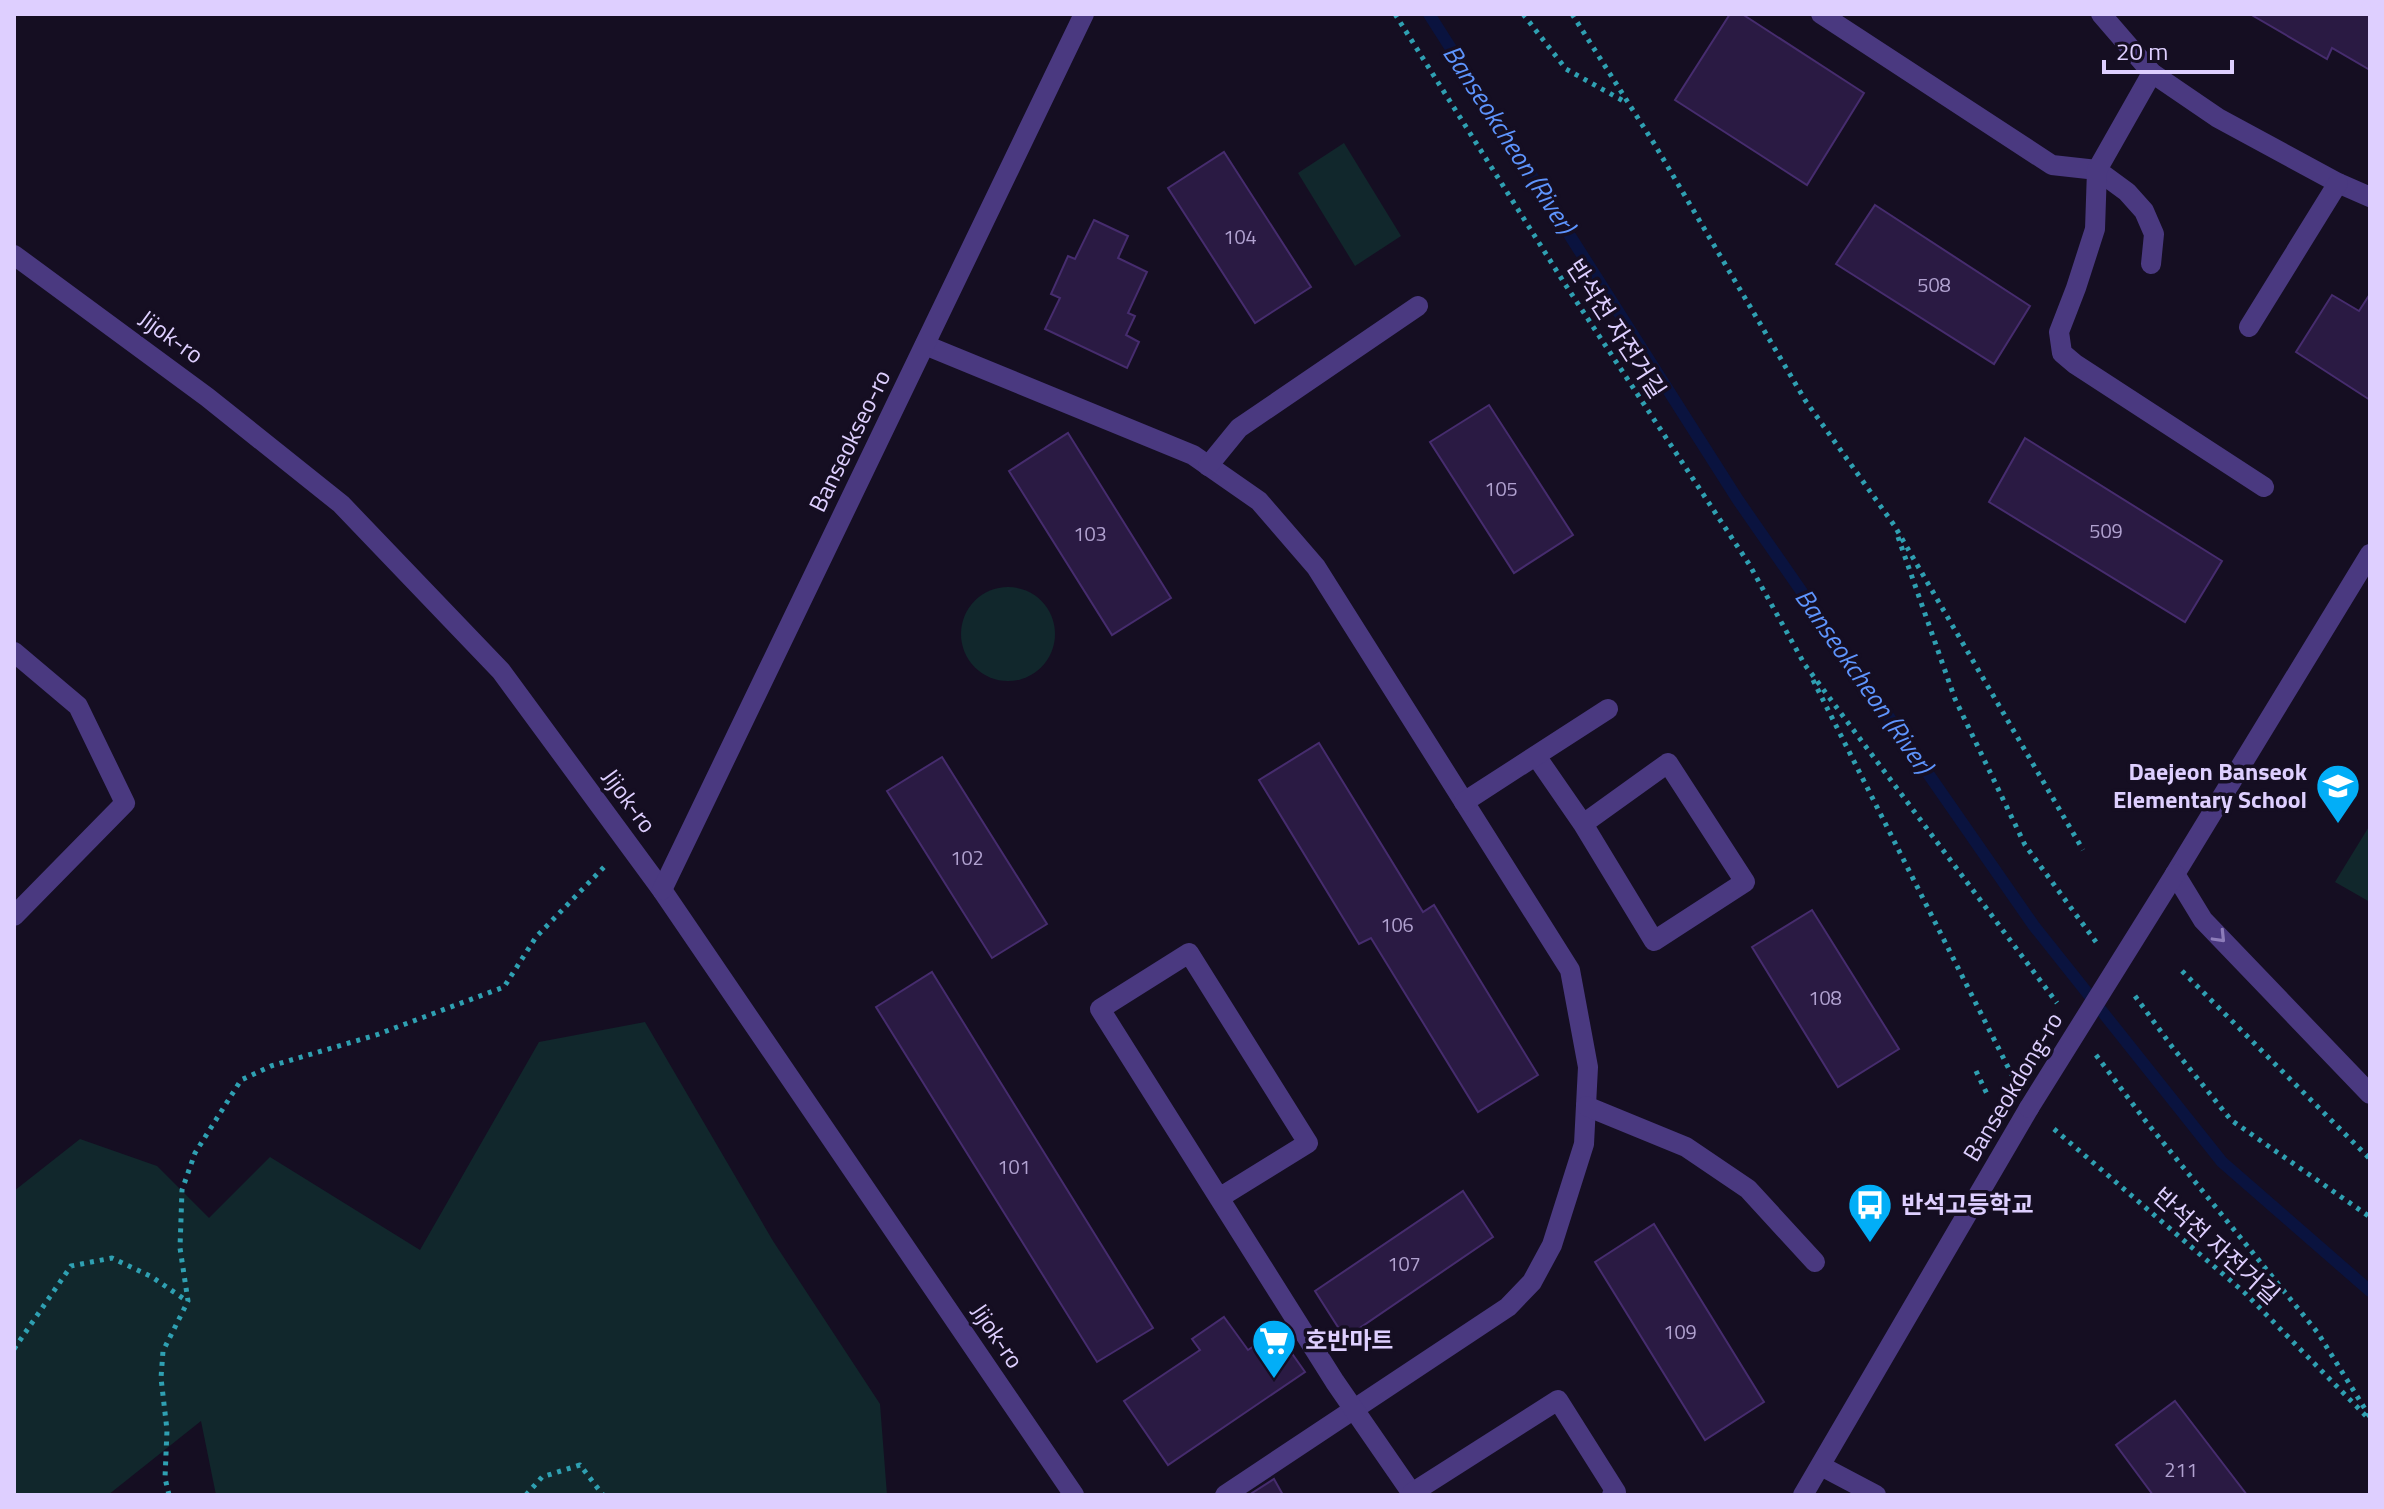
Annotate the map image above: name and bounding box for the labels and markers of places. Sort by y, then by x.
place label: Daejeon Banseok Elementary School [2113,753,2308,817]
school or university icon: Daejeon Banseok Elementary School [2314,762,2362,825]
bus stop icon: 반석고등학교 [1846,1181,1894,1244]
place label: 반석고등학교 [1901,1186,2033,1222]
supermarket icon: 호반마트 [1250,1317,1298,1380]
place label: 호반마트 [1305,1322,1393,1358]

